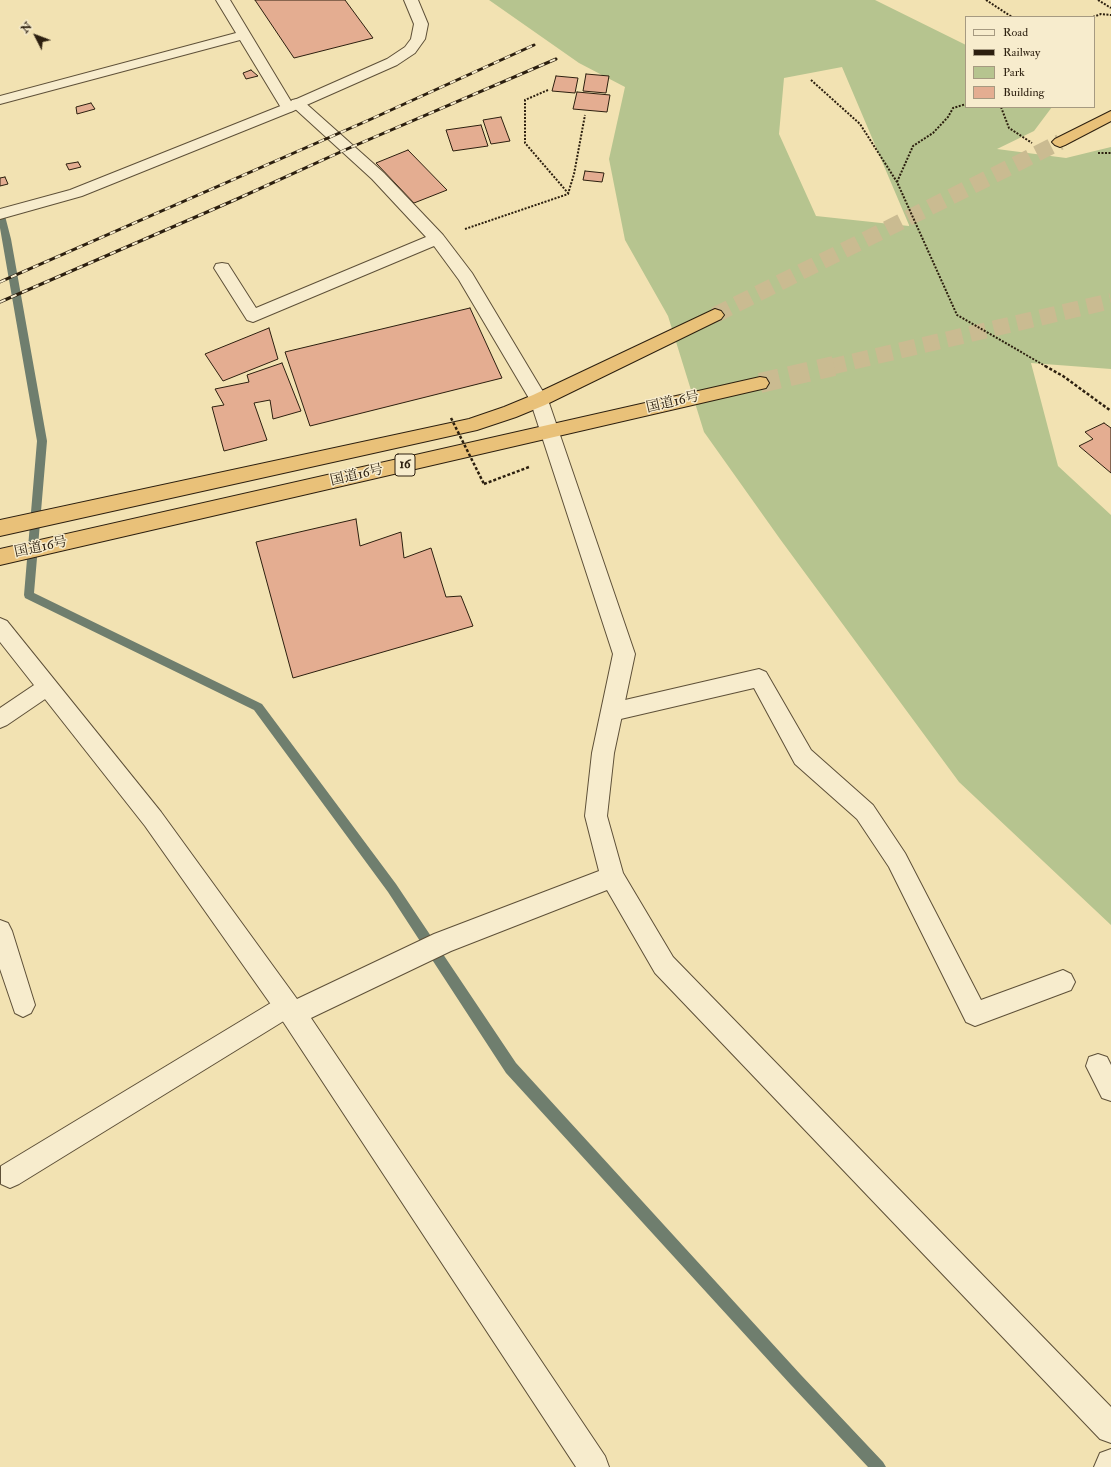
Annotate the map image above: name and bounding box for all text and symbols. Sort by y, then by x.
north arrow [16,16,56,56]
legend [965,16,1095,108]
text: N [19,20,35,36]
text: Road [1003,25,1028,40]
text: Railway [1003,45,1040,60]
text: Park [1003,65,1025,80]
text: Building [1003,85,1044,100]
street label: 国道16号 [645,389,701,417]
road number: 16 [395,454,415,476]
street label: 国道16号 [329,462,385,490]
street label: 国道16号 [13,534,69,562]

